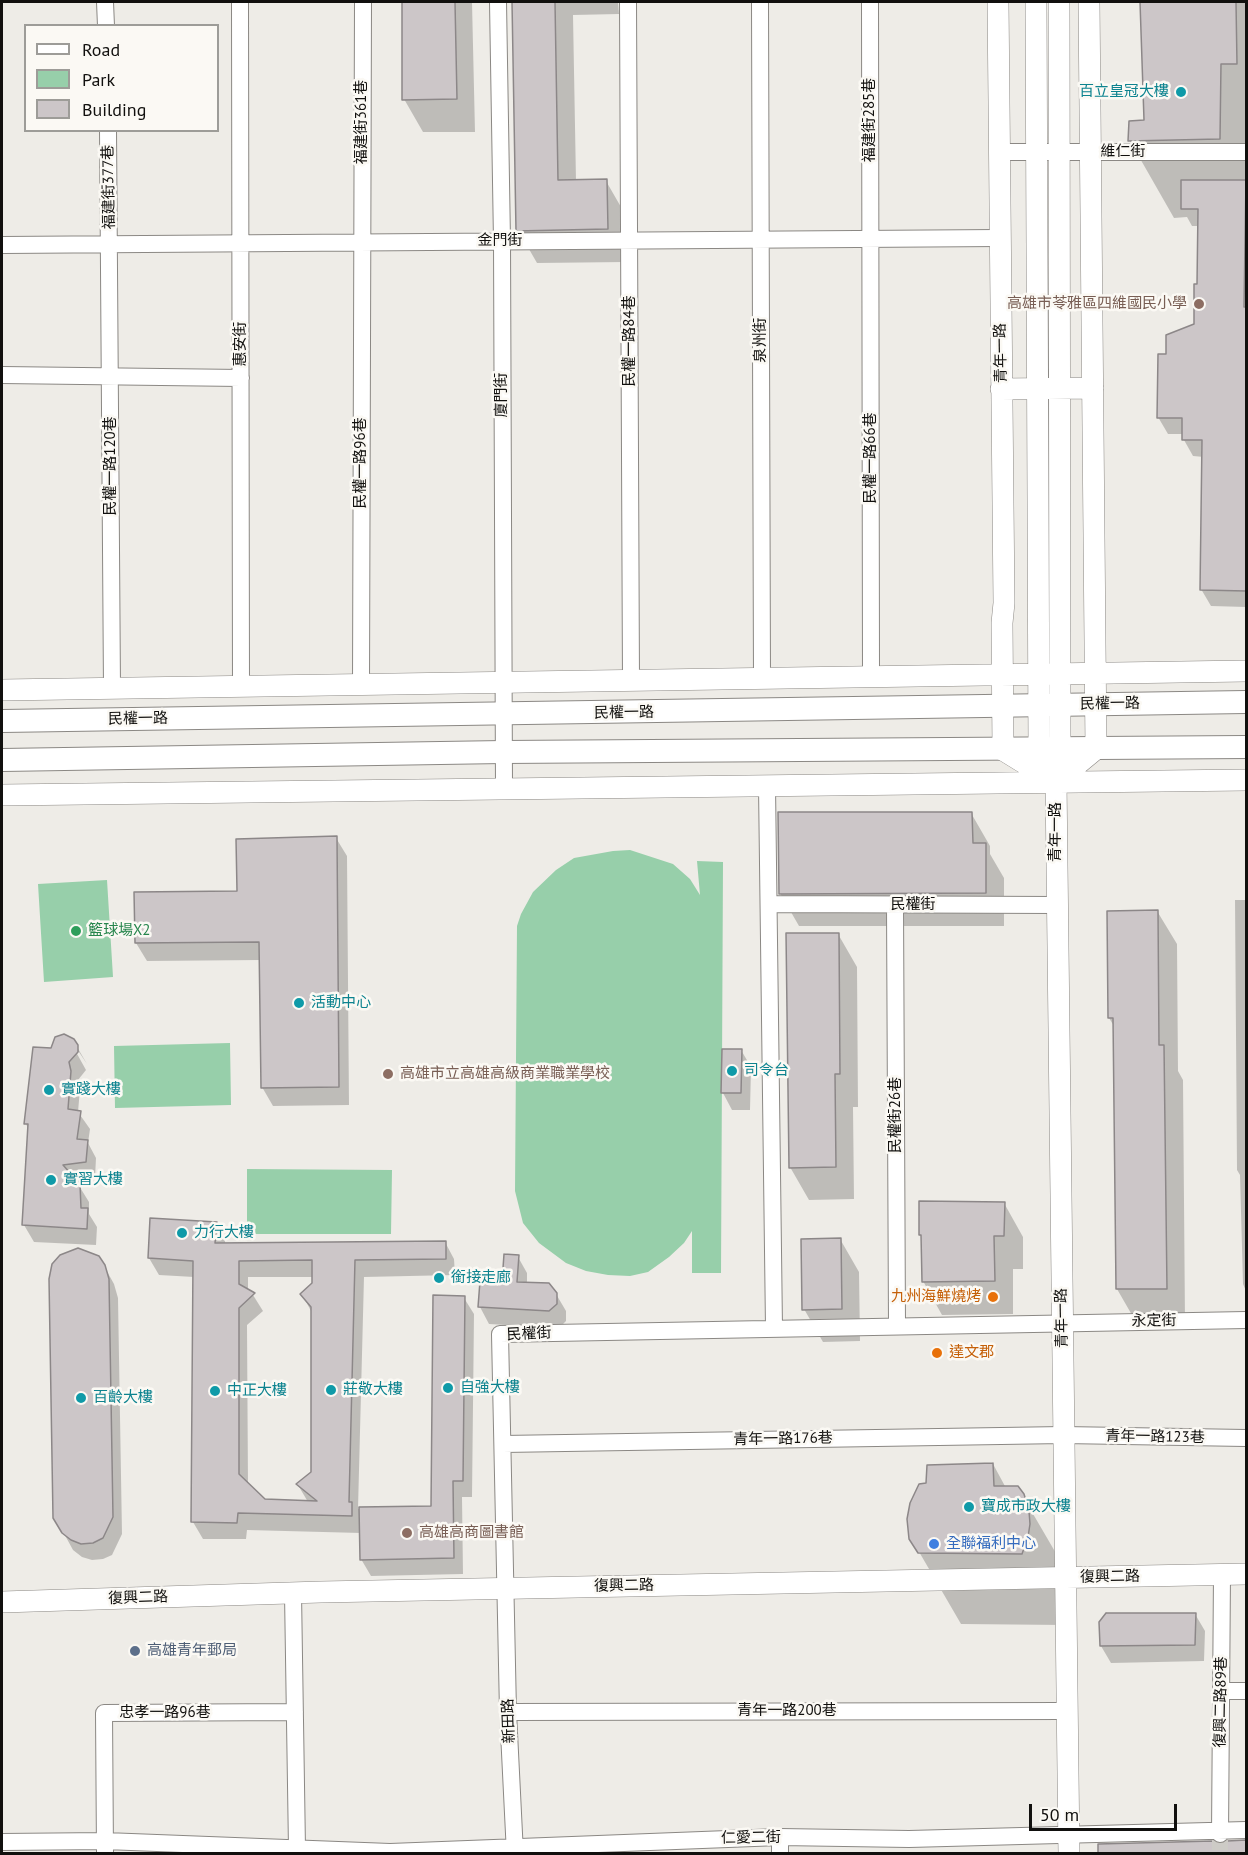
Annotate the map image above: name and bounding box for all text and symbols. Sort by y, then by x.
legend [24,24,219,132]
text: Road [82,38,120,61]
text: Park [82,68,115,91]
street label: 福建街285巷 [861,78,879,162]
street label: 福建街361巷 [353,80,371,164]
place label: 百立皇冠大樓 [1079,83,1169,101]
marker: 百立皇冠大樓 [1174,85,1188,99]
text: Building [82,98,146,121]
street label: 維仁街 [1101,143,1145,161]
street label: 福建街377巷 [99,145,119,229]
street label: 金門街 [478,232,522,250]
street label: 民權一路84巷 [621,295,639,387]
place label: 高雄市苓雅區四維國民小學 [1007,295,1187,313]
marker: 高雄市苓雅區四維國民小學 [1192,297,1206,311]
street label: 泉州街 [752,318,770,362]
street label: 惠安街 [232,322,250,366]
street label: 青年一路 [991,323,1011,383]
street label: 廈門街 [493,373,511,417]
street label: 民權一路66巷 [862,412,880,504]
street label: 民權一路120巷 [102,416,120,516]
street label: 民權一路96巷 [352,417,370,509]
street label: 民權一路 [1080,694,1140,714]
street label: 民權一路 [594,703,654,723]
street label: 民權一路 [108,709,168,729]
street label: 青年一路 [1047,802,1065,862]
street label: 民權街 [891,896,935,914]
place label: 籃球場X2 [88,922,150,940]
marker: 籃球場X2 [69,924,83,938]
place label: 活動中心 [311,994,371,1012]
marker: 活動中心 [292,996,306,1010]
place label: 司令台 [744,1062,789,1080]
marker: 司令台 [725,1064,739,1078]
place label: 高雄市立高雄高級商業職業學校 [400,1065,610,1083]
marker: 高雄市立高雄高級商業職業學校 [381,1067,395,1081]
street label: 民權街26巷 [887,1077,905,1153]
place label: 實踐大樓 [61,1081,121,1099]
marker: 實踐大樓 [42,1083,56,1097]
place label: 實習大樓 [63,1171,123,1189]
marker: 實習大樓 [44,1173,58,1187]
place label: 力行大樓 [194,1224,254,1242]
marker: 力行大樓 [175,1226,189,1240]
place label: 銜接走廊 [451,1269,511,1287]
marker: 銜接走廊 [432,1271,446,1285]
place label: 九州海鮮燒烤 [891,1288,981,1306]
street label: 青年一路 [1052,1288,1072,1348]
marker: 九州海鮮燒烤 [986,1290,1000,1304]
street label: 永定街 [1131,1312,1177,1330]
street label: 民權街 [506,1324,552,1344]
place label: 達文郡 [949,1344,994,1362]
marker: 達文郡 [930,1346,944,1360]
place label: 自強大樓 [460,1379,520,1397]
place label: 莊敬大樓 [343,1381,403,1399]
marker: 自強大樓 [441,1381,455,1395]
place label: 中正大樓 [227,1382,287,1400]
marker: 莊敬大樓 [324,1383,338,1397]
marker: 中正大樓 [208,1384,222,1398]
place label: 百齡大樓 [93,1389,153,1407]
marker: 百齡大樓 [74,1391,88,1405]
street label: 青年一路123巷 [1105,1427,1205,1447]
street label: 青年一路176巷 [733,1429,833,1449]
place label: 寶成市政大樓 [981,1498,1071,1516]
marker: 寶成市政大樓 [962,1500,976,1514]
place label: 高雄高商圖書館 [419,1524,524,1542]
marker: 高雄高商圖書館 [400,1526,414,1540]
place label: 全聯福利中心 [946,1535,1036,1553]
marker: 全聯福利中心 [927,1537,941,1551]
street label: 復興二路 [1080,1567,1140,1587]
street label: 復興二路 [594,1576,654,1596]
street label: 復興二路 [108,1588,168,1608]
place label: 高雄青年郵局 [147,1642,237,1660]
marker: 高雄青年郵局 [128,1644,142,1658]
street label: 復興二路89巷 [1211,1656,1231,1748]
street label: 新田路 [499,1698,519,1744]
street label: 青年一路200巷 [737,1702,837,1720]
street label: 忠孝一路96巷 [119,1704,211,1722]
scale bar [1032,1792,1180,1830]
text: 50 m [1040,1803,1079,1826]
street label: 仁愛二街 [721,1828,781,1848]

